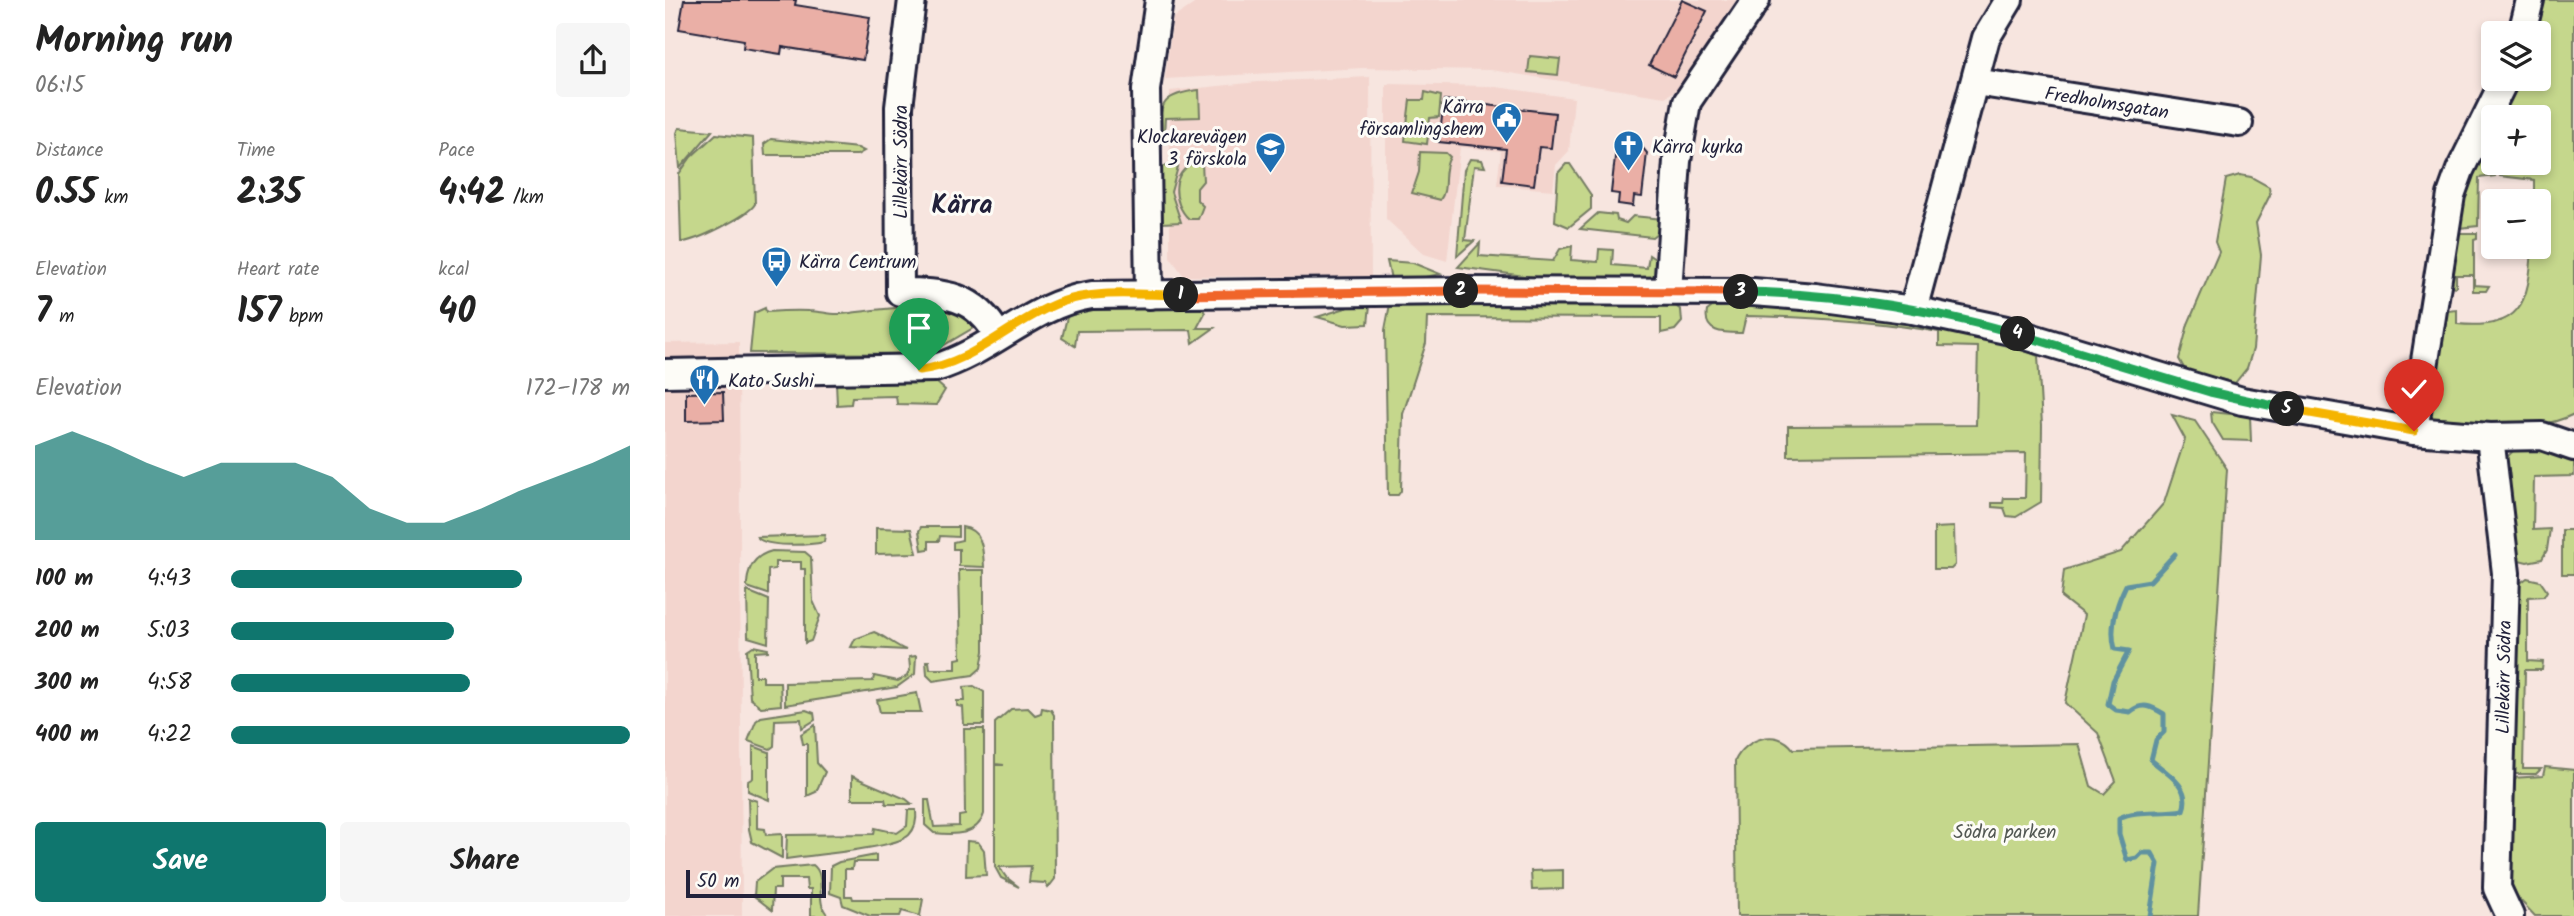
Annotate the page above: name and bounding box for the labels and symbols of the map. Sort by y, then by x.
street label: Fredholmsgatan [2042,79,2171,129]
place label: Kärra församlingshem [1360,93,1484,145]
public building icon: Kärra församlingshem [1490,100,1524,144]
street label: Lillekärr Södra [887,105,917,219]
place label: Klockarevägen 3 förskola [1137,123,1247,175]
church icon: Kärra kyrka [1612,129,1646,173]
school or university icon: Klockarevägen 3 förskola [1253,130,1287,174]
place label: Kärra kyrka [1652,133,1743,163]
district label: Kärra [931,185,993,227]
bus stop icon: Kärra Centrum [759,244,793,288]
place label: Kärra Centrum [799,248,916,278]
pin: 2 [1443,274,1479,308]
pin: 3 [1723,274,1759,310]
pin: 1 [1163,278,1199,312]
pin [889,298,949,370]
pin: 4 [2001,316,2035,352]
pin [2384,359,2444,431]
restaurant icon: Kato Sushi [688,363,722,407]
place label: Kato Sushi [728,367,815,397]
pin: 5 [2269,392,2305,426]
street label: Lillekärr Södra [2489,620,2521,734]
park label: Södra parken [1954,818,2056,848]
scale bar [686,867,826,899]

